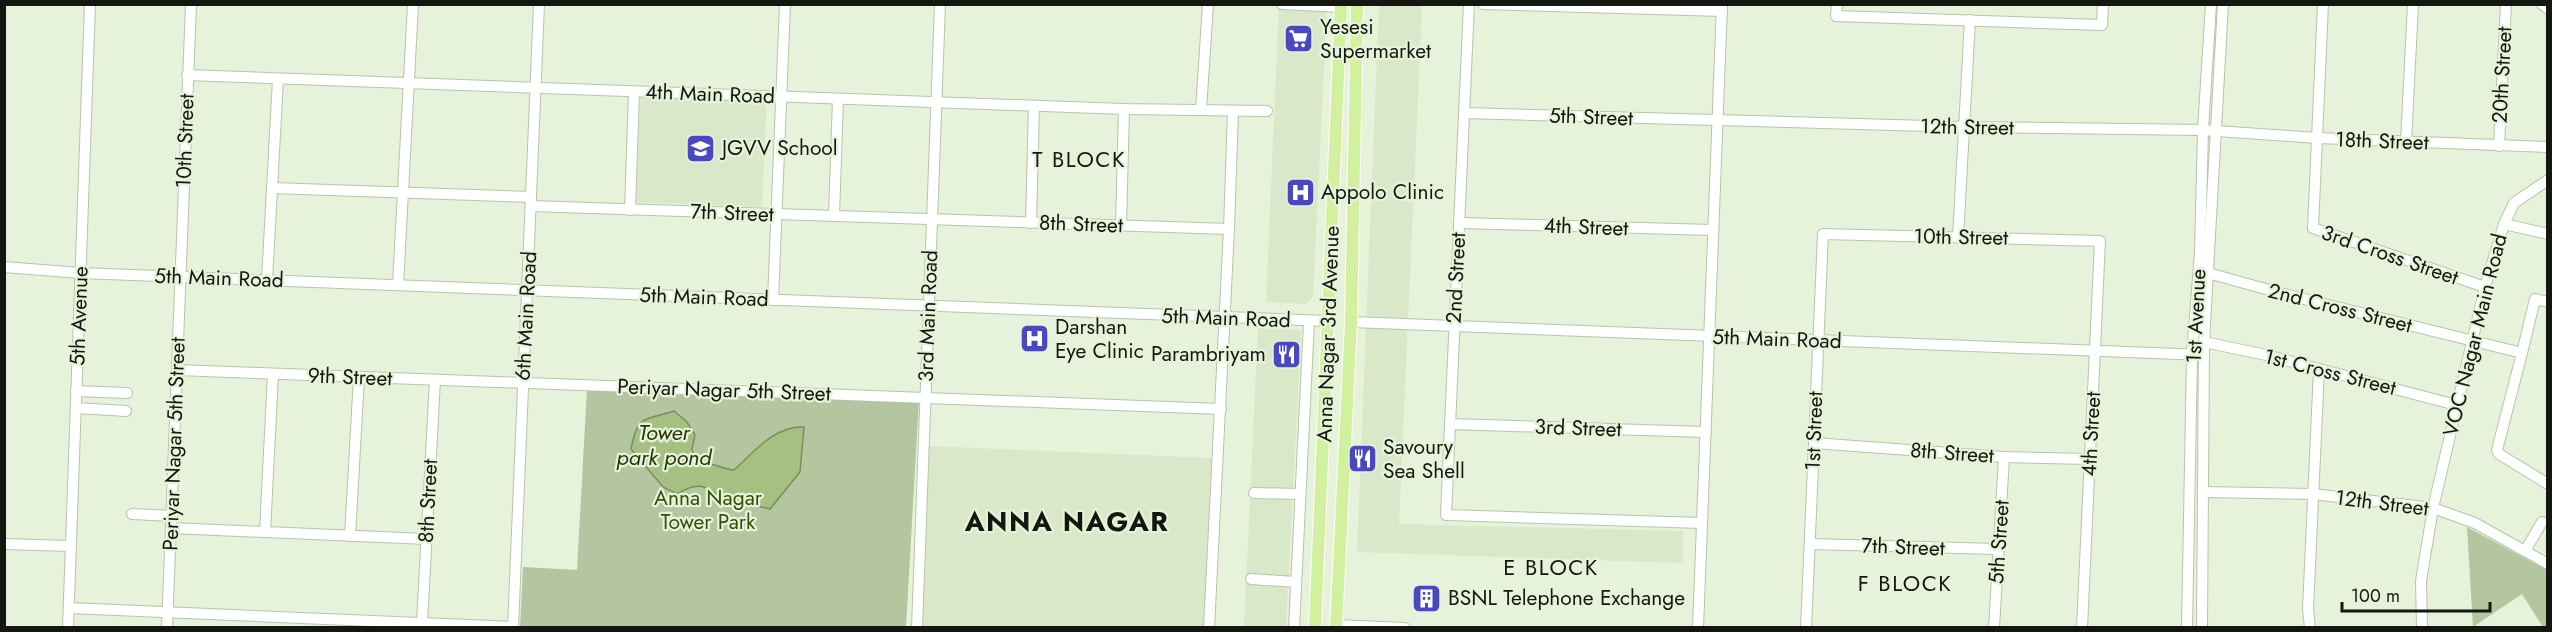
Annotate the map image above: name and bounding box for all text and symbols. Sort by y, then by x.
place label: Yesesi Supermarket [1320,12,1431,66]
supermarket icon: Yesesi Supermarket [1283,23,1315,55]
street label: 20th Street [2484,26,2520,124]
street label: 4th Main Road [645,77,775,111]
street label: 10th Street [168,93,202,189]
street label: 5th Street [1548,101,1634,133]
street label: 12th Street [1920,111,2014,143]
street label: 18th Street [2335,124,2429,158]
school or university icon: JGVV School [685,132,717,164]
place label: JGVV School [719,133,838,163]
district label: T BLOCK [1032,143,1126,175]
hospital icon: Appolo Clinic [1284,176,1316,208]
place label: Appolo Clinic [1321,177,1444,207]
street label: 7th Street [690,197,774,229]
street label: 8th Street [1039,208,1123,240]
street label: 4th Street [1543,211,1629,243]
street label: 3rd Cross Street [2318,218,2462,292]
street label: 10th Street [1913,221,2009,253]
street label: Anna Nagar 3rd Avenue [1309,225,1347,443]
street label: VOC Nagar Main Road [2435,230,2515,440]
street label: 2nd Street [1439,232,1473,324]
street label: 3rd Main Road [911,249,945,383]
street label: 6th Main Road [508,250,544,382]
street label: 5th Main Road [154,261,284,295]
street label: 5th Avenue [62,266,96,366]
street label: 1st Avenue [2179,268,2213,364]
street label: 2nd Cross Street [2265,276,2415,340]
street label: 5th Main Road [639,280,769,314]
street label: 5th Main Road [1161,301,1291,335]
place label: Darshan Eye Clinic [1055,312,1144,366]
street label: 5th Main Road [1712,322,1842,356]
hospital icon: Darshan Eye Clinic [1018,323,1050,355]
street label: Periyar Nagar 5th Street [155,337,193,551]
restaurant icon: Parambriyam [1271,338,1303,370]
place label: Parambriyam [1151,339,1266,369]
street label: 1st Cross Street [2261,341,2399,403]
street label: 9th Street [307,361,393,393]
street label: Periyar Nagar 5th Street [617,371,831,409]
street label: 1st Street [1798,391,1830,471]
street label: 4th Street [2074,391,2108,477]
street label: 3rd Street [1534,411,1622,445]
water label: Tower park pond [617,416,713,473]
place label: Savoury Sea Shell [1383,432,1465,486]
street label: 8th Street [1909,435,1995,471]
restaurant icon: Savoury Sea Shell [1346,443,1378,475]
street label: 8th Street [411,458,445,544]
street label: 12th Street [2334,482,2430,524]
park label: Anna Nagar Tower Park [654,483,763,537]
street label: 5th Street [1981,499,2017,585]
district label: ANNA NAGAR [964,502,1169,541]
street label: 7th Street [1861,531,1945,563]
district label: E BLOCK [1503,551,1599,583]
district label: F BLOCK [1858,567,1952,599]
scale bar [2342,575,2490,613]
building icon: BSNL Telephone Exchange [1411,582,1443,614]
place label: BSNL Telephone Exchange [1448,583,1685,613]
text: 100 m [2351,583,2400,609]

